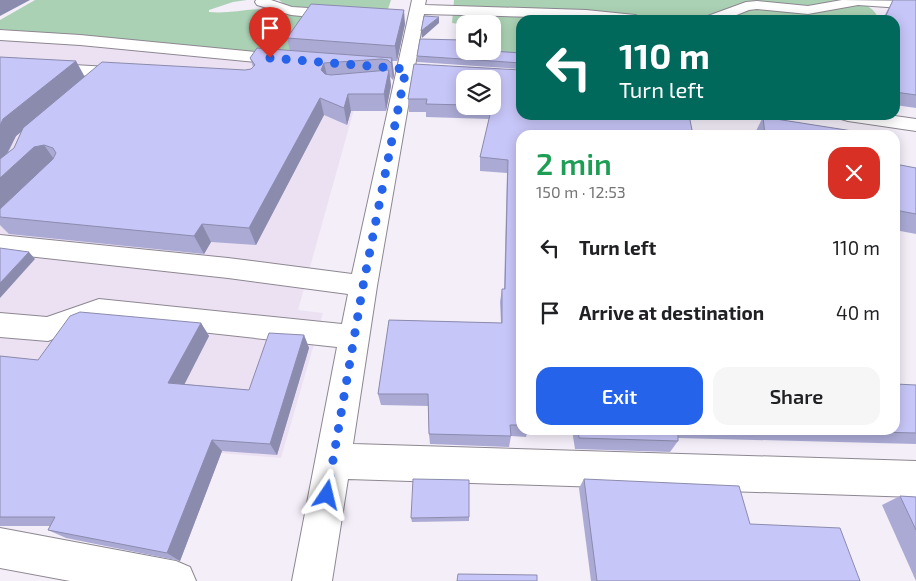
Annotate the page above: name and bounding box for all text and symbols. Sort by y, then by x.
pin [249,7,291,58]
icon: arrive [256,14,284,42]
map controls [456,15,501,115]
button: sound [456,15,501,60]
text: 110 m [619,34,710,76]
icon: left [536,35,601,100]
button: layers [456,70,501,115]
text: Turn left [619,76,704,102]
text: 2 min [536,145,612,181]
button: close [828,147,880,199]
text: 150 m · 12:53 [536,182,626,201]
icon: left [536,234,564,262]
text: Turn left [579,236,656,259]
text: 110 m [833,236,880,259]
icon: arrive [536,299,564,327]
text: Arrive at destination [579,301,764,324]
text: 40 m [836,301,880,324]
button: Exit [536,367,703,425]
button: Share [713,367,880,425]
position arrow [300,468,352,520]

